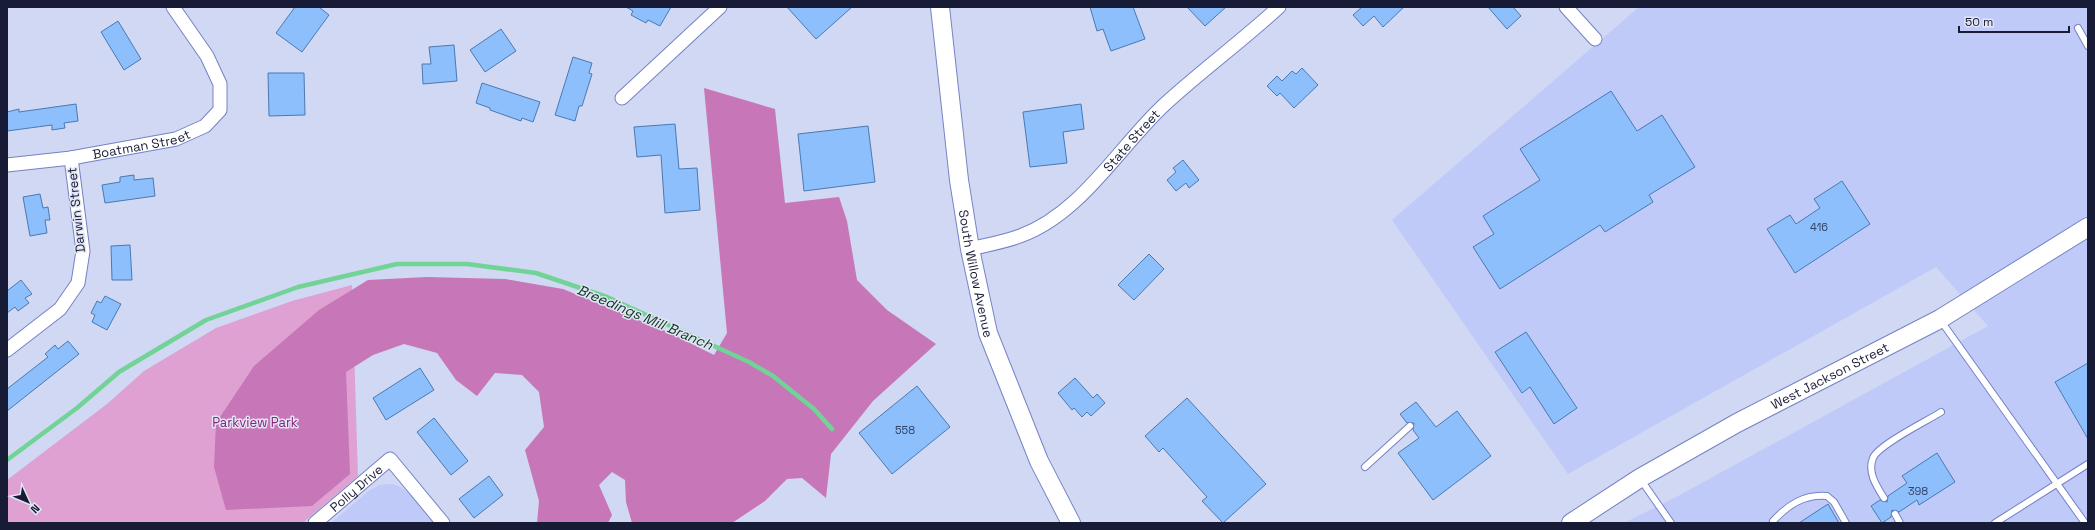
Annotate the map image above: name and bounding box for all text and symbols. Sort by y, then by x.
scale bar [1959,8,2069,34]
text: 50 m [1965,14,1993,30]
street label: State Street [1099,106,1163,175]
street label: Boatman Street [91,125,193,162]
street label: Darwin Street [63,167,89,253]
street label: South Willow Avenue [955,208,997,340]
house number: 416 [1810,220,1828,234]
water label: Breedings Mill Branch [574,280,716,354]
street label: West Jackson Street [1768,338,1892,413]
park label: Parkview Park [212,414,298,431]
house number: 558 [895,423,915,437]
street label: Polly Drive [326,461,386,515]
north arrow [8,482,48,522]
house number: 398 [1908,484,1928,498]
text: N [28,501,43,516]

